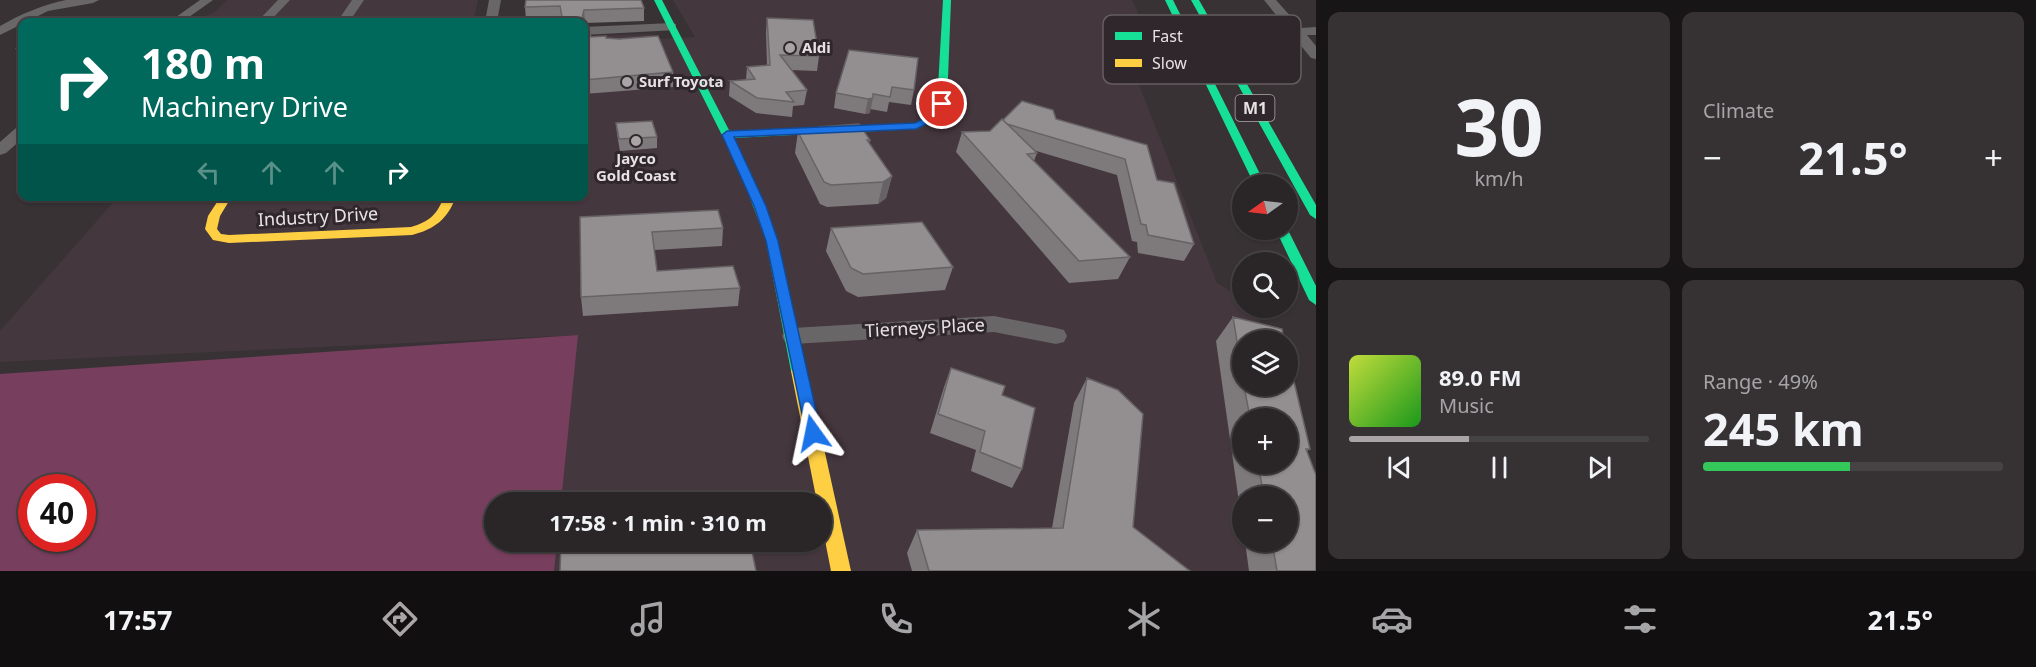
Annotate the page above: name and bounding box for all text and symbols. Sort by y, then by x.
legend [1103,15,1301,84]
text: Fast [1152,25,1183,47]
text: 180 m [141,34,265,91]
place label: Aldi [802,37,831,57]
marker: Aldi [783,41,797,55]
icon: right [42,42,120,120]
text: Slow [1152,52,1187,74]
place label: Surf Toyota [639,71,724,91]
text: 30 [1454,73,1544,179]
marker: Surf Toyota [620,75,634,89]
pin [916,78,967,129]
icon: arrive [925,87,958,120]
text: Machinery Drive [141,88,348,125]
road number: M1 [1236,95,1274,121]
text: Climate [1703,97,1774,124]
text: 21.5° [1799,127,1907,188]
marker: Jayco Gold Coast [629,134,643,148]
text: − [1703,135,1722,180]
text: + [1984,135,2003,180]
place label: Jayco Gold Coast [596,148,677,185]
icon: left [192,156,225,189]
icon: ahead [255,156,288,189]
icon: ahead [318,156,351,189]
icon: right [381,156,414,189]
text: km/h [1474,165,1524,192]
north arrow [1232,174,1298,240]
map controls [1232,174,1298,552]
street label: Industry Drive [257,201,379,231]
button: search [1232,252,1298,318]
street label: Tierneys Place [864,312,986,342]
button: layers [1232,330,1298,396]
text: 89.0 FM [1439,362,1521,392]
text: Range · 49% [1703,368,1818,395]
text: Music [1439,392,1494,419]
text: 245 km [1703,398,1864,459]
position arrow [781,401,845,465]
button: + [1232,408,1298,474]
icon: previous [1383,451,1416,484]
icon: pause [1483,451,1516,484]
icon: next [1583,451,1616,484]
speed limit sign: 40 [18,474,96,552]
button: − [1232,486,1298,552]
text: 17:58 · 1 min · 310 m [549,507,767,537]
icon: directions [379,598,421,640]
icon: music [627,598,669,640]
icon: phone [875,598,917,640]
icon: climate [1123,598,1165,640]
icon: car [1371,598,1413,640]
icon: filters [1619,598,1661,640]
text: 17:57 [103,601,172,638]
text: 21.5° [1868,601,1933,638]

